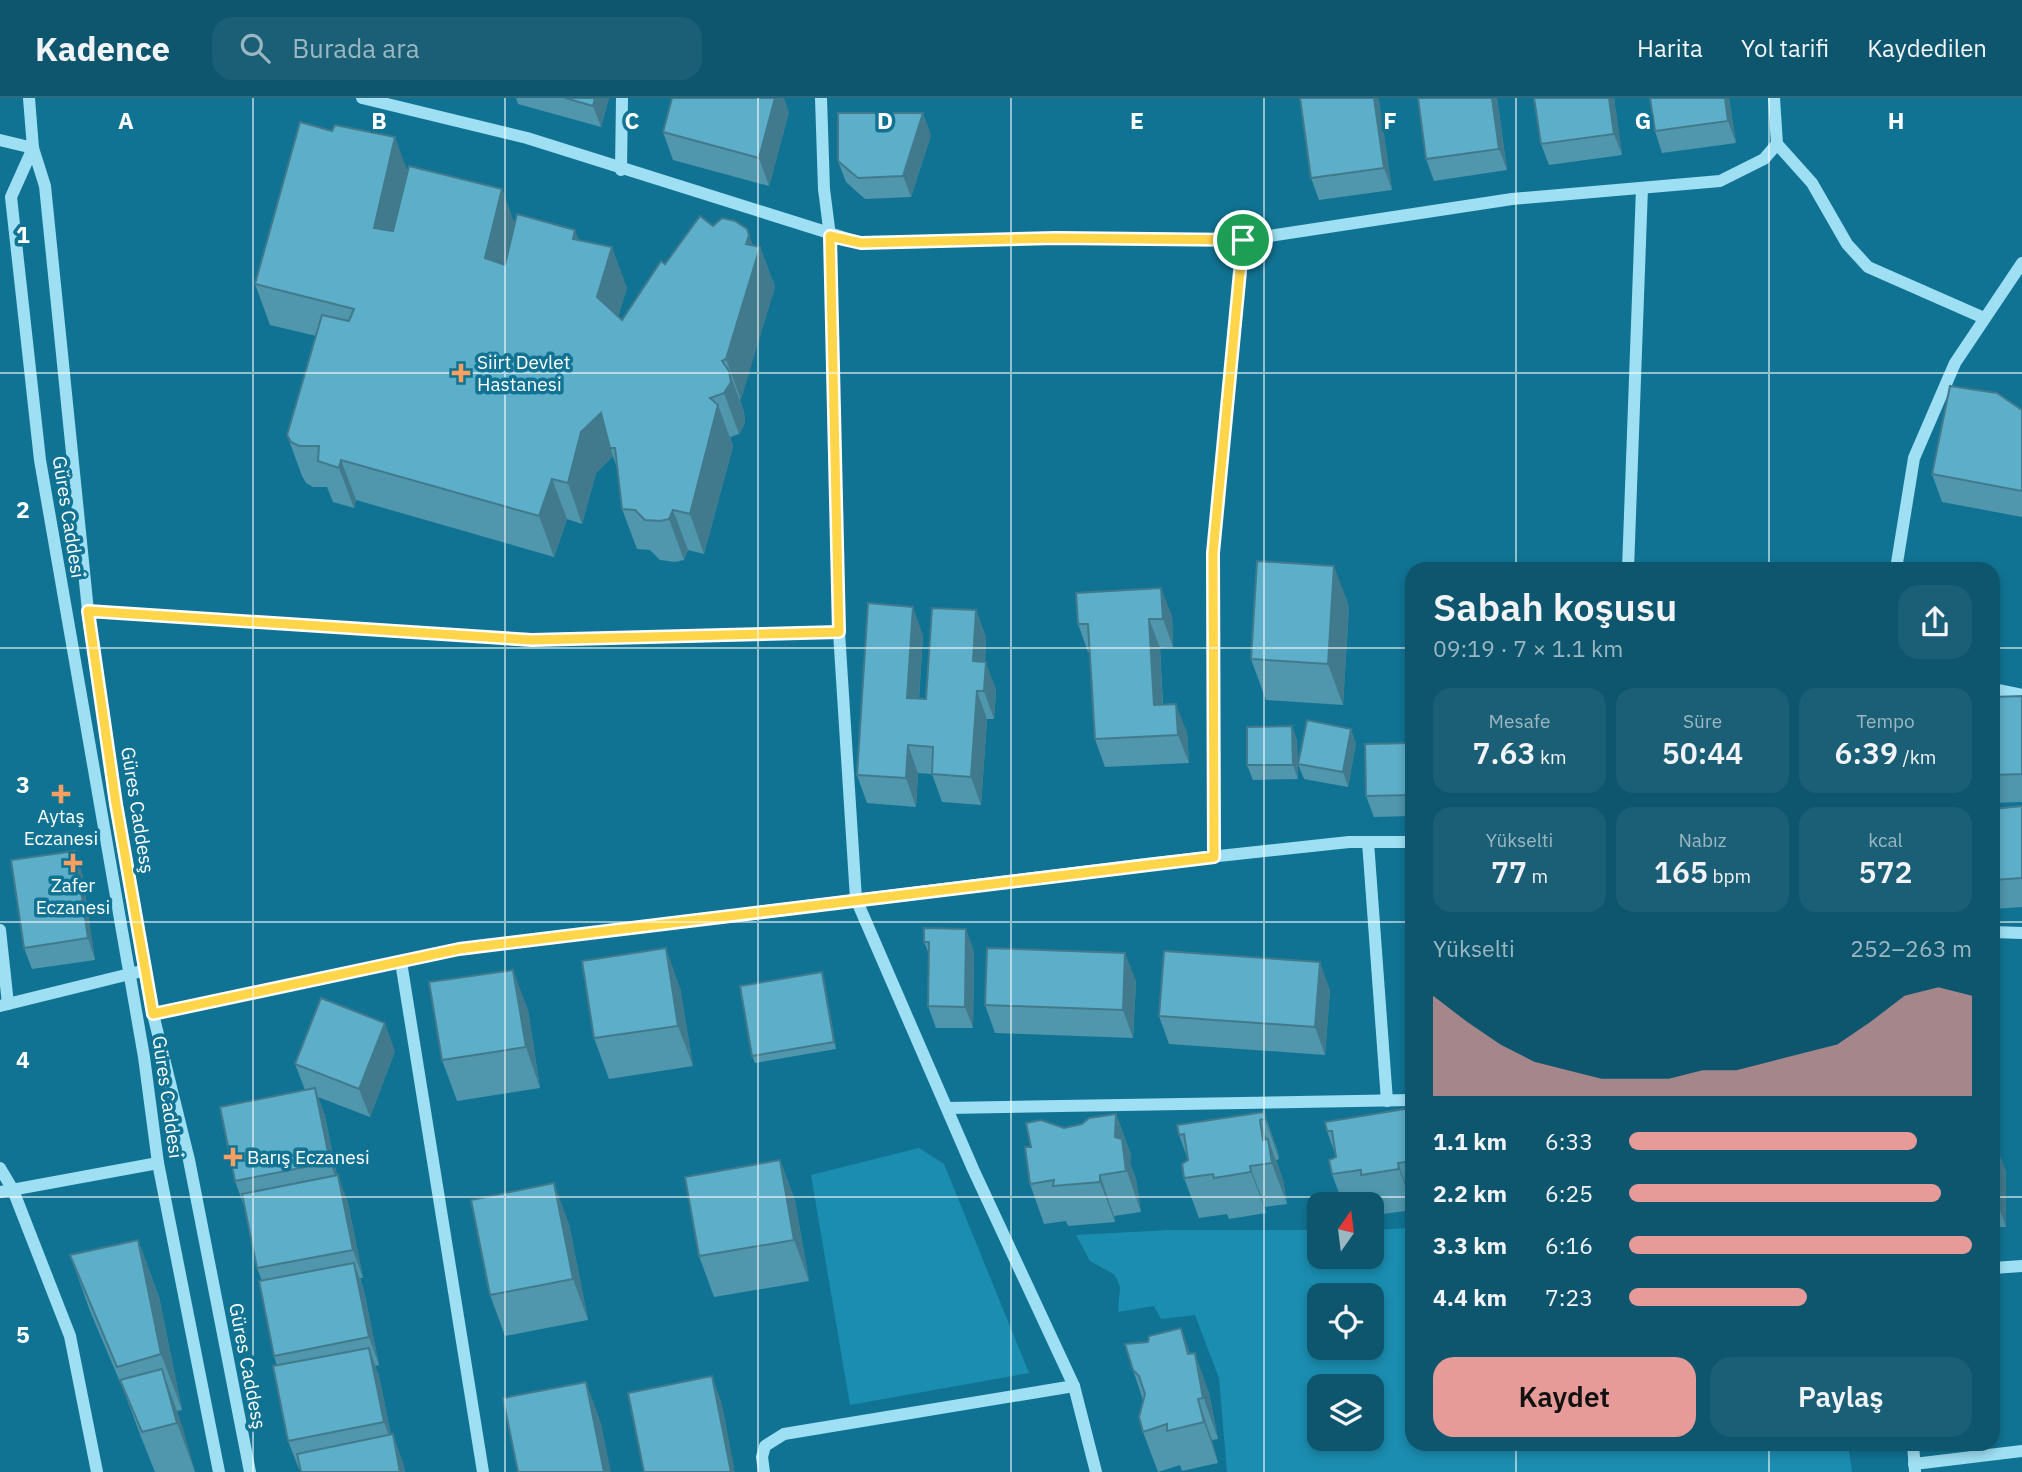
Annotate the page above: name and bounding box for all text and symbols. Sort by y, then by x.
search box [212,17,702,80]
text: Kadence [35,27,170,70]
icon: search [236,29,274,67]
text: Burada ara [292,31,420,65]
text: Harita [1637,32,1703,64]
text: Yol tarifi [1741,32,1829,64]
text: Kaydedilen [1867,32,1987,64]
text: A [118,105,134,135]
text: B [371,105,387,135]
text: C [625,105,640,135]
text: D [877,105,893,135]
text: E [1130,105,1144,135]
text: F [1383,105,1397,135]
text: G [1635,105,1651,135]
text: H [1888,105,1904,135]
pin [1213,210,1273,270]
text: 1 [16,219,30,249]
icon: arrive [1224,221,1262,259]
place label: Siirt Devlet Hastanesi [477,350,570,396]
marker: Siirt Devlet Hastanesi [451,363,471,383]
street label: Güres Caddesi [47,454,91,580]
text: 2 [16,494,30,524]
text: Sabah koşusu [1433,582,1677,631]
button: share [1898,585,1972,659]
text: 09:19 · 7 × 1.1 km [1433,633,1623,663]
text: Mesafe [1489,709,1550,733]
text: Süre [1683,709,1722,733]
text: Tempo [1856,709,1915,733]
text: 7.63 [1472,733,1535,772]
text: 50:44 [1662,733,1743,772]
text: 6:39 [1835,733,1898,772]
street label: Güres Caddesş [116,745,160,875]
text: km [1535,745,1567,769]
text: /km [1898,745,1936,769]
text: 3 [16,769,30,799]
marker: Aytaş Eczanesi [53,786,69,802]
place label: Aytaş Eczanesi [24,804,98,850]
text: Yükselti [1486,828,1553,852]
text: Nabız [1678,828,1727,852]
text: kcal [1868,828,1903,852]
text: 77 [1491,852,1527,891]
text: 165 [1654,852,1708,891]
text: 572 [1859,852,1913,891]
marker: Zafer Eczanesi [65,855,81,871]
text: m [1527,864,1548,888]
text: bpm [1708,864,1751,888]
place label: Zafer Eczanesi [36,873,110,919]
text: Yükselti [1433,933,1515,963]
text: 252–263 m [1850,933,1972,963]
street label: Güres Caddesi [148,1034,188,1160]
text: 4 [16,1044,30,1074]
text: 1.1 km [1433,1126,1507,1156]
text: 6:33 [1545,1126,1593,1156]
place label: Barış Eczanesi [247,1145,370,1169]
marker: Barış Eczanesi [225,1149,241,1165]
text: 2.2 km [1433,1178,1507,1208]
text: 6:25 [1545,1178,1593,1208]
north arrow [1307,1192,1384,1269]
map controls [1307,1192,1384,1451]
text: 3.3 km [1433,1230,1507,1260]
text: 6:16 [1545,1230,1593,1260]
text: 4.4 km [1433,1282,1507,1312]
text: 7:23 [1545,1282,1593,1312]
button: locate [1307,1283,1384,1360]
street label: Güres Caddesş [224,1301,272,1431]
text: 5 [16,1319,30,1349]
button: Kaydet [1433,1357,1696,1437]
button: Paylaş [1710,1357,1972,1437]
button: layers [1307,1374,1384,1451]

